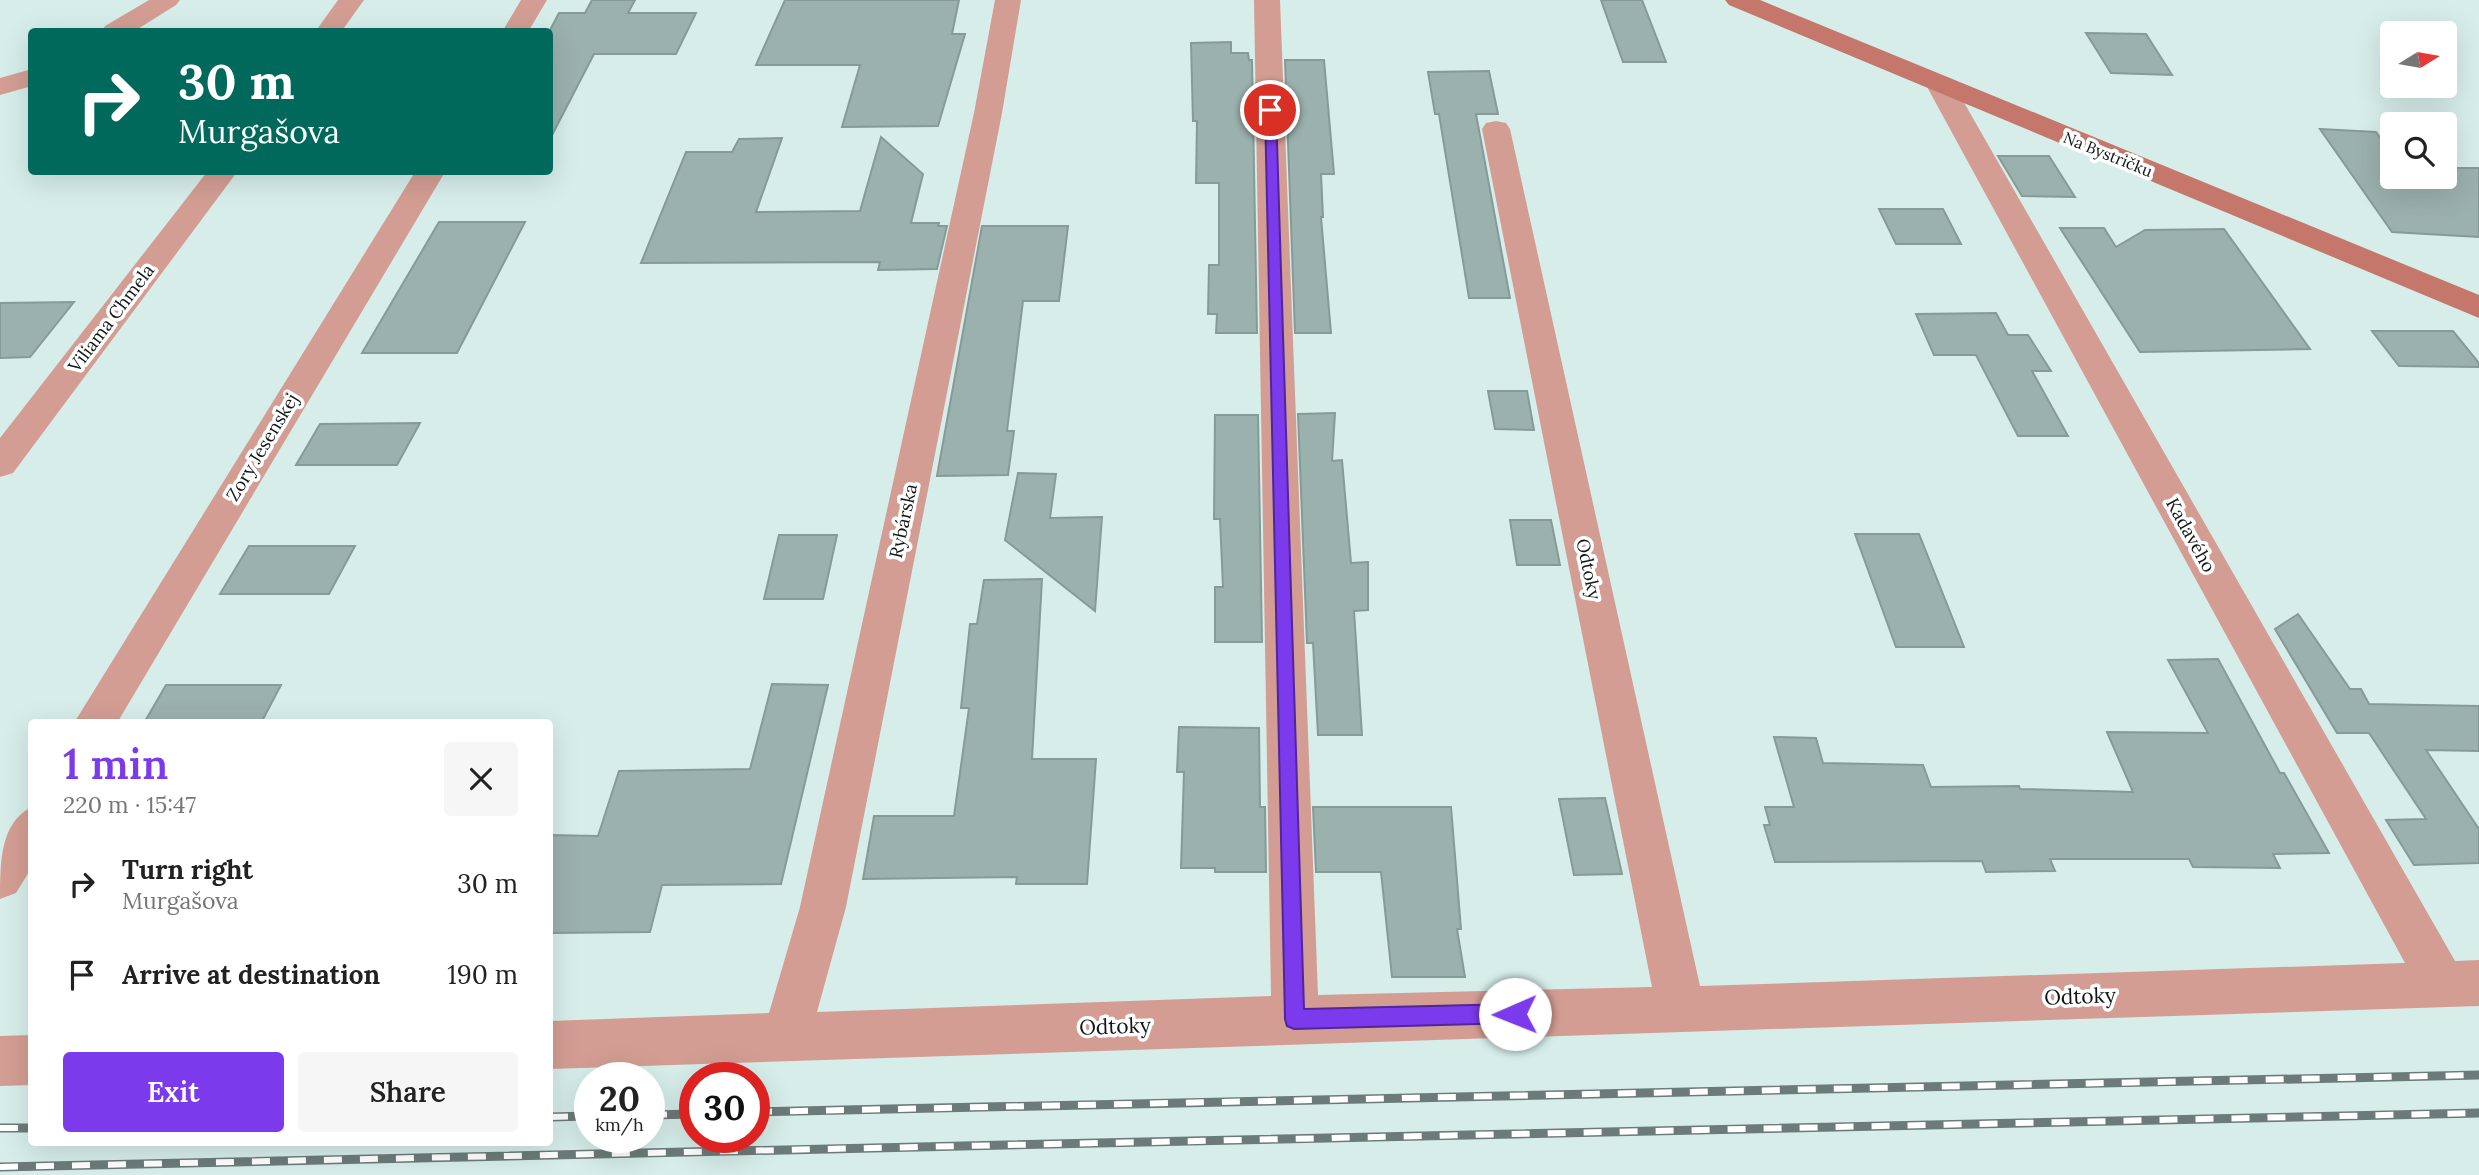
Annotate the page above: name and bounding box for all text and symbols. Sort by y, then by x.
north arrow [2380,21,2457,98]
map controls [2380,21,2457,189]
text: 30 m [178,50,295,112]
icon: right [63,56,154,147]
pin [1240,80,1300,140]
icon: arrive [1251,91,1289,129]
text: Murgašova [178,111,340,152]
button: search [2380,112,2457,189]
street label: Na Bystričku [2060,127,2156,181]
street label: Viliama Chmela [62,259,159,377]
street label: Zory Jesenskej [221,389,303,505]
street label: Rybárska [884,482,922,560]
street label: Kadavého [2161,494,2221,576]
street label: Odtoky [1571,537,1607,602]
text: 1 min [63,737,168,791]
button: close [444,742,518,816]
text: 220 m · 15:47 [63,790,196,819]
text: Turn right [122,853,253,886]
icon: right [63,865,101,903]
text: 30 m [457,867,518,900]
text: Murgašova [122,886,239,915]
icon: arrive [63,956,101,994]
text: Arrive at destination [122,958,380,991]
text: 190 m [447,958,518,991]
position arrow [1478,977,1552,1051]
street label: Odtoky [2044,981,2116,1011]
street label: Odtoky [1079,1011,1151,1041]
button: Exit [63,1052,284,1132]
button: Share [298,1052,518,1132]
speed limit sign: 30 [679,1062,770,1153]
text: 20 [599,1076,640,1121]
text: km/h [595,1113,644,1136]

